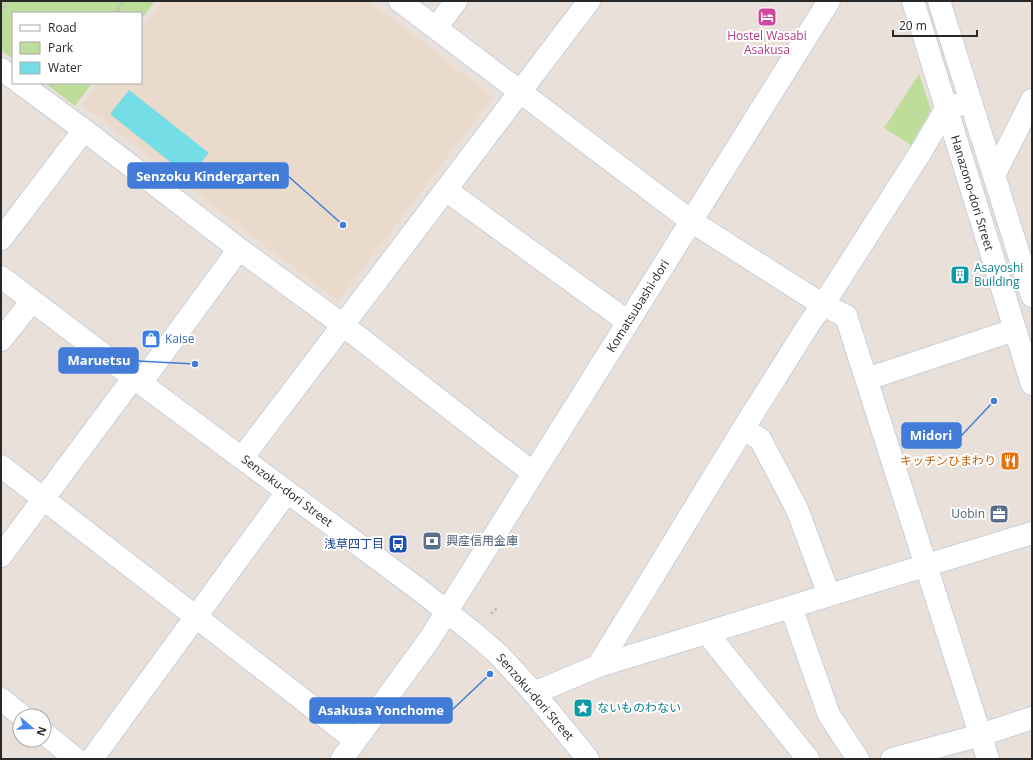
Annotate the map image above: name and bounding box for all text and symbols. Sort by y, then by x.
hotel icon: Hostel Wasabi Asakusa [756,6,778,28]
legend [12,12,142,84]
scale bar [893,12,977,38]
text: 20 m [899,17,927,34]
text: Road [48,19,77,36]
place label: Hostel Wasabi Asakusa [727,27,807,58]
text: Park [48,39,74,56]
text: Water [48,59,82,76]
street label: Hanazono-dori Street [947,133,998,253]
callout: Senzoku Kindergarten [128,163,288,188]
text: Senzoku Kindergarten [136,167,280,185]
street label: Komatsubashi-dori [602,256,673,355]
place label: Asayoshi Building [974,259,1023,290]
building icon: Asayoshi Building [949,264,971,286]
shop icon: Kaise [140,328,162,350]
place label: Kaise [165,330,195,347]
callout: Maruetsu [59,348,138,373]
text: Maruetsu [68,351,130,369]
callout: Midori [902,423,961,448]
text: Midori [910,426,952,444]
restaurant icon: キッチンひまわり [999,450,1021,472]
street label: Senzoku-dori Street [238,451,336,531]
place label: キッチンひまわり [900,452,996,469]
office icon: Uobin [988,503,1010,525]
place label: Uobin [951,505,985,522]
bank icon: 興産信用金庫 [421,530,443,552]
place label: 興産信用金庫 [446,532,518,549]
bus stop icon: 浅草四丁目 [387,533,409,555]
place label: 浅草四丁目 [324,535,384,552]
street label: Senzoku-dori Street [493,650,578,744]
place icon: ないものわない [572,697,594,719]
callout: Asakusa Yonchome [310,698,452,723]
place label: ないものわない [597,699,681,716]
text: Asakusa Yonchome [318,701,444,719]
north arrow [12,708,52,748]
text: N [33,725,50,738]

